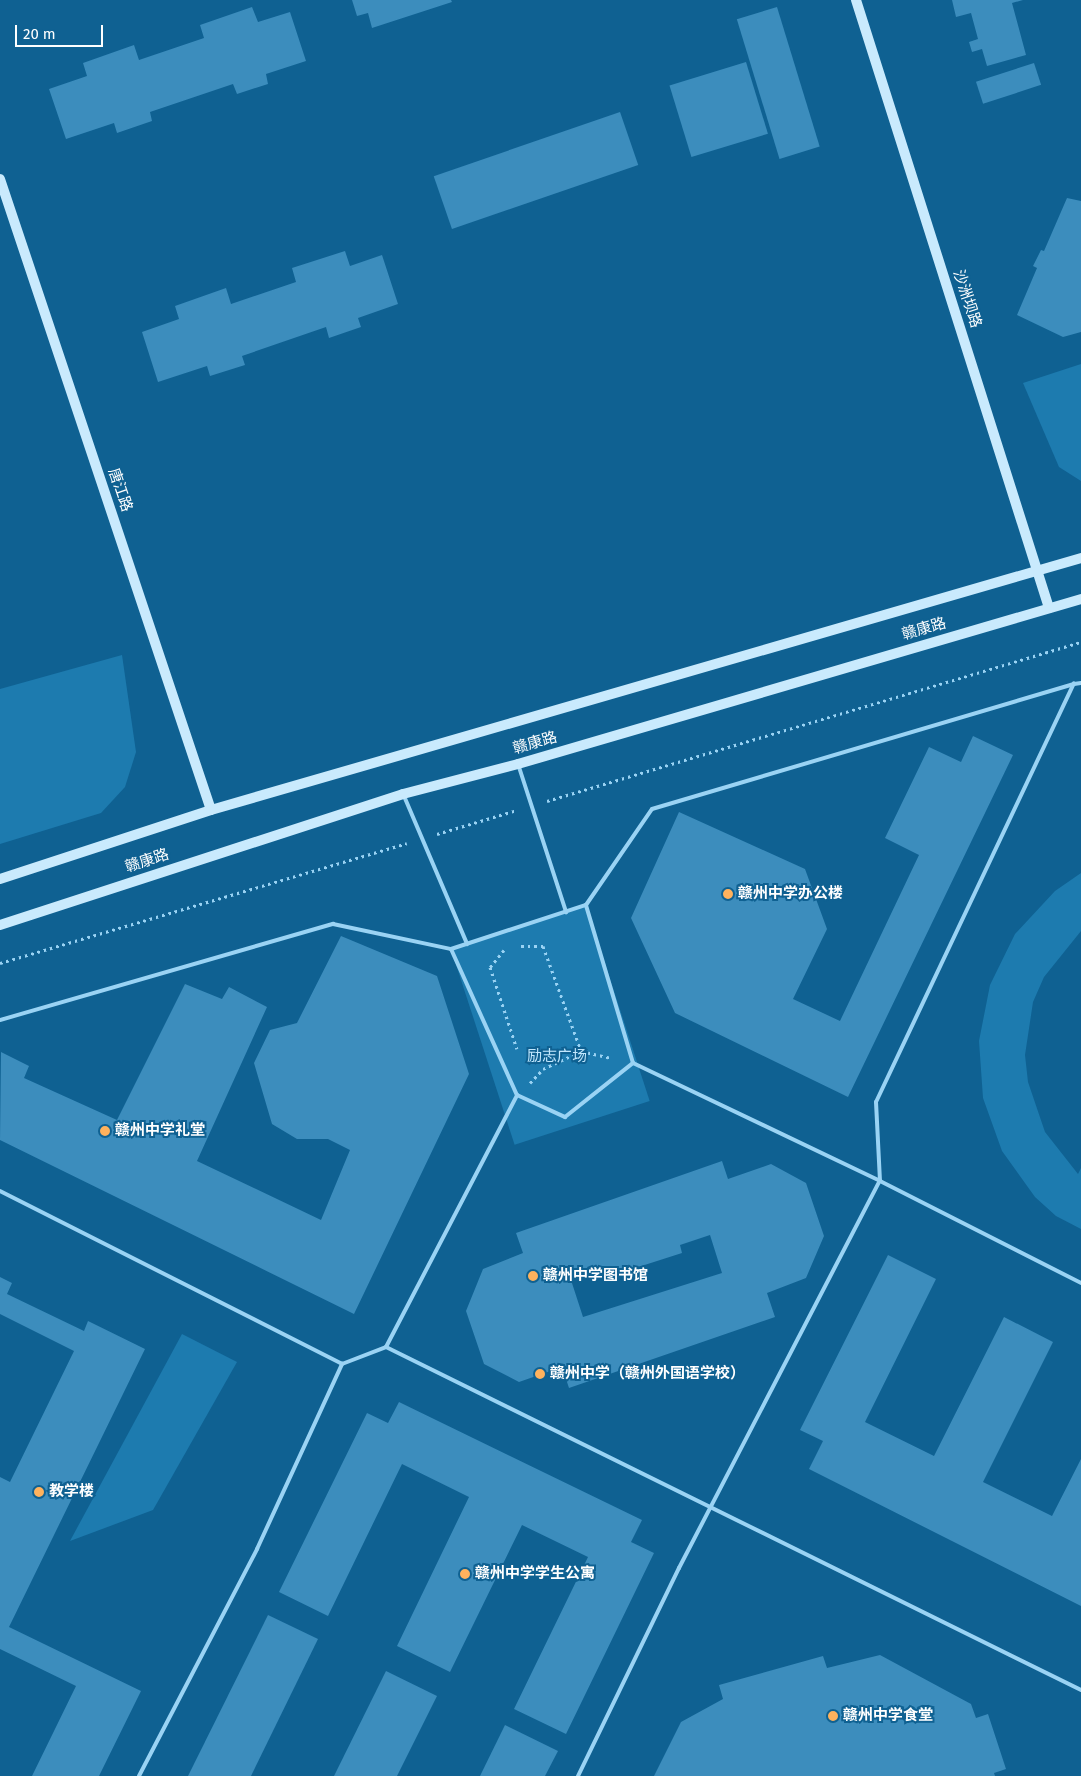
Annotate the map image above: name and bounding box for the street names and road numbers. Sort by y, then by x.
street label: 沙洲坝路 [949,268,985,330]
street label: 唐江路 [104,466,136,514]
street label: 赣康路 [900,614,948,644]
street label: 赣康路 [511,728,559,758]
street label: 赣康路 [123,845,171,877]

